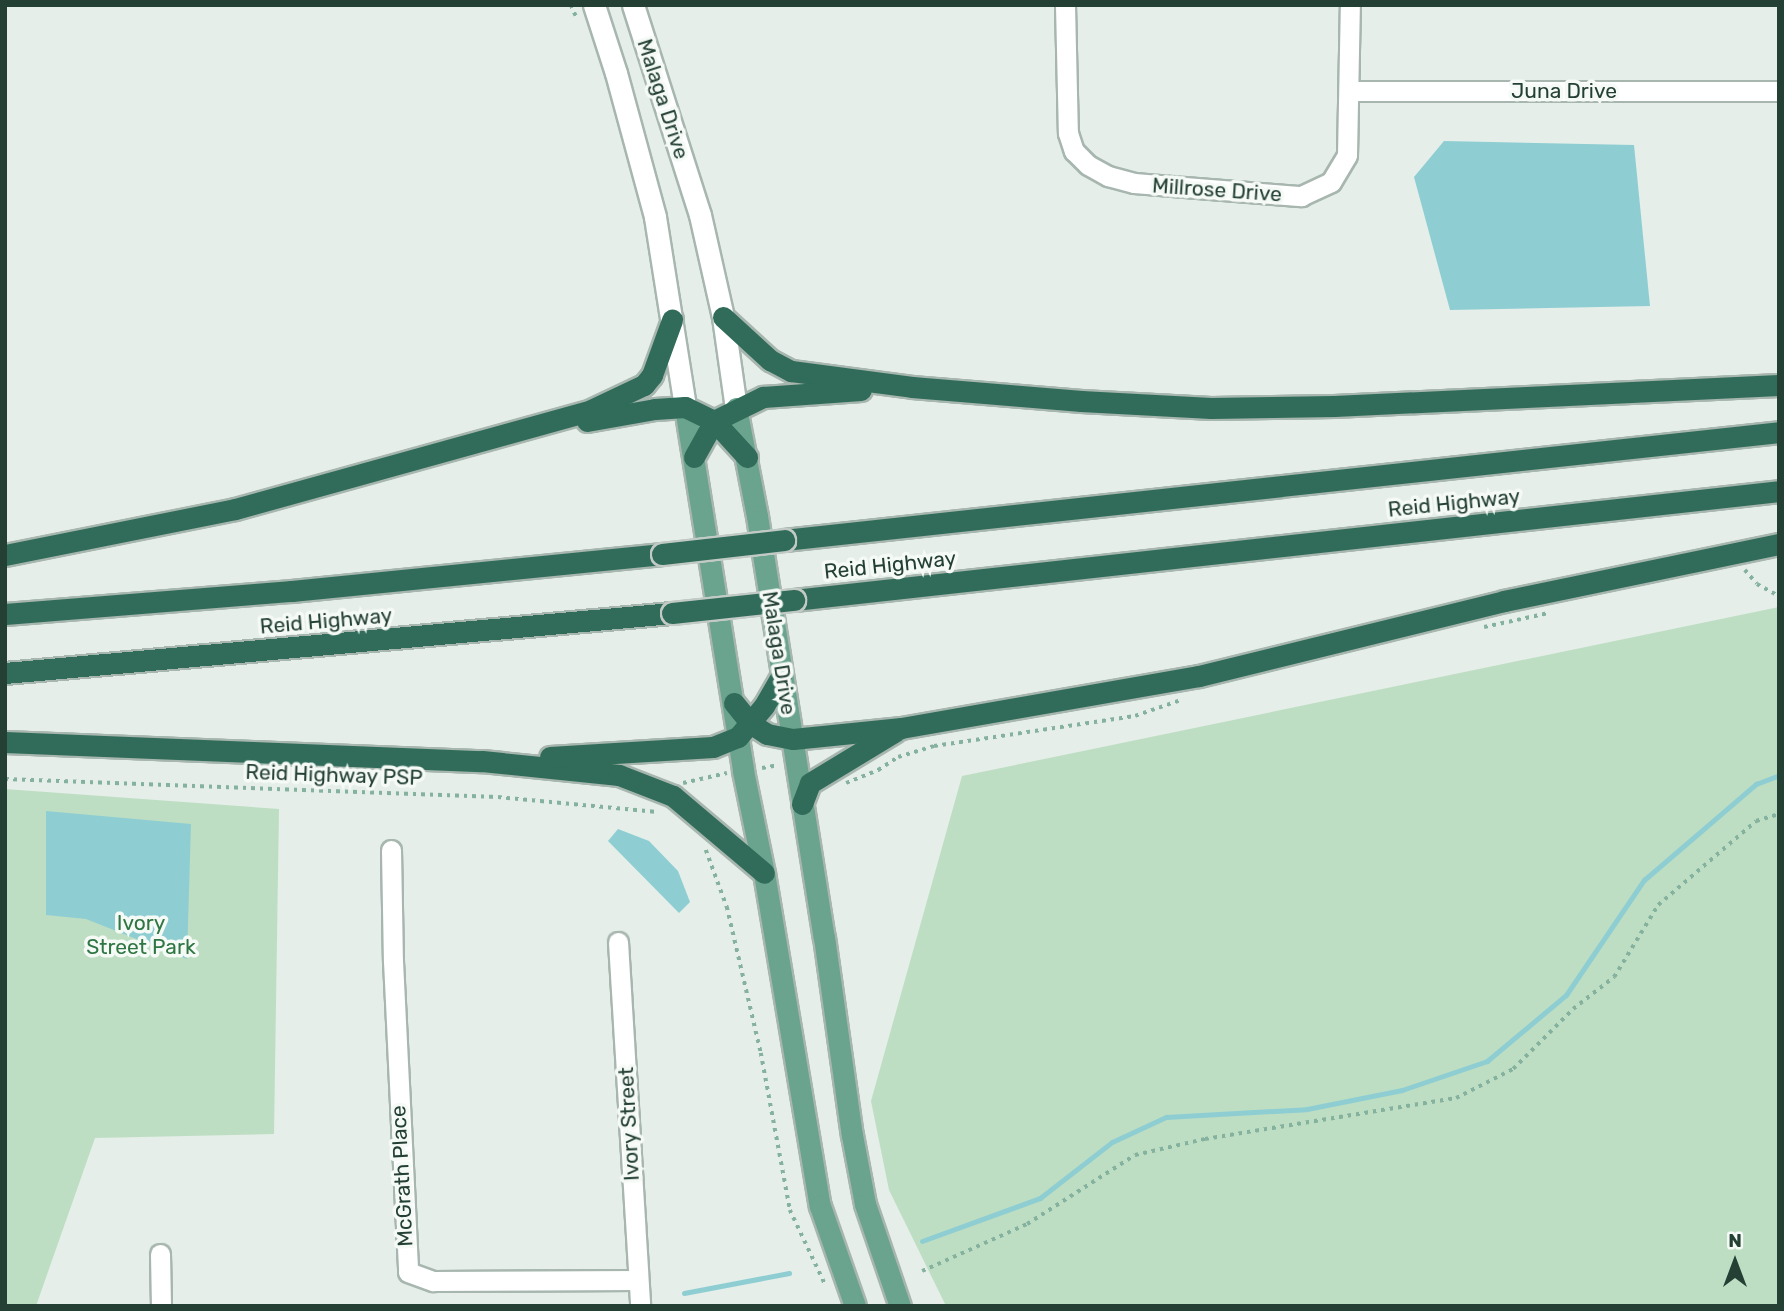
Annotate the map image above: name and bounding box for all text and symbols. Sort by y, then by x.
street label: Malaga Drive [632,36,694,162]
street label: Juna Drive [1511,78,1617,104]
street label: Millrose Drive [1151,173,1283,207]
street label: Reid Highway [1387,484,1521,522]
street label: Reid Highway [823,546,957,584]
street label: Malaga Drive [757,589,801,717]
street label: Reid Highway [259,603,393,639]
street label: Reid Highway PSP [245,759,423,791]
park label: Ivory Street Park [86,910,196,960]
street label: Ivory Street [613,1066,645,1182]
street label: McGrath Place [386,1105,418,1247]
north arrow [1700,1227,1770,1297]
text: N [1728,1229,1742,1252]

